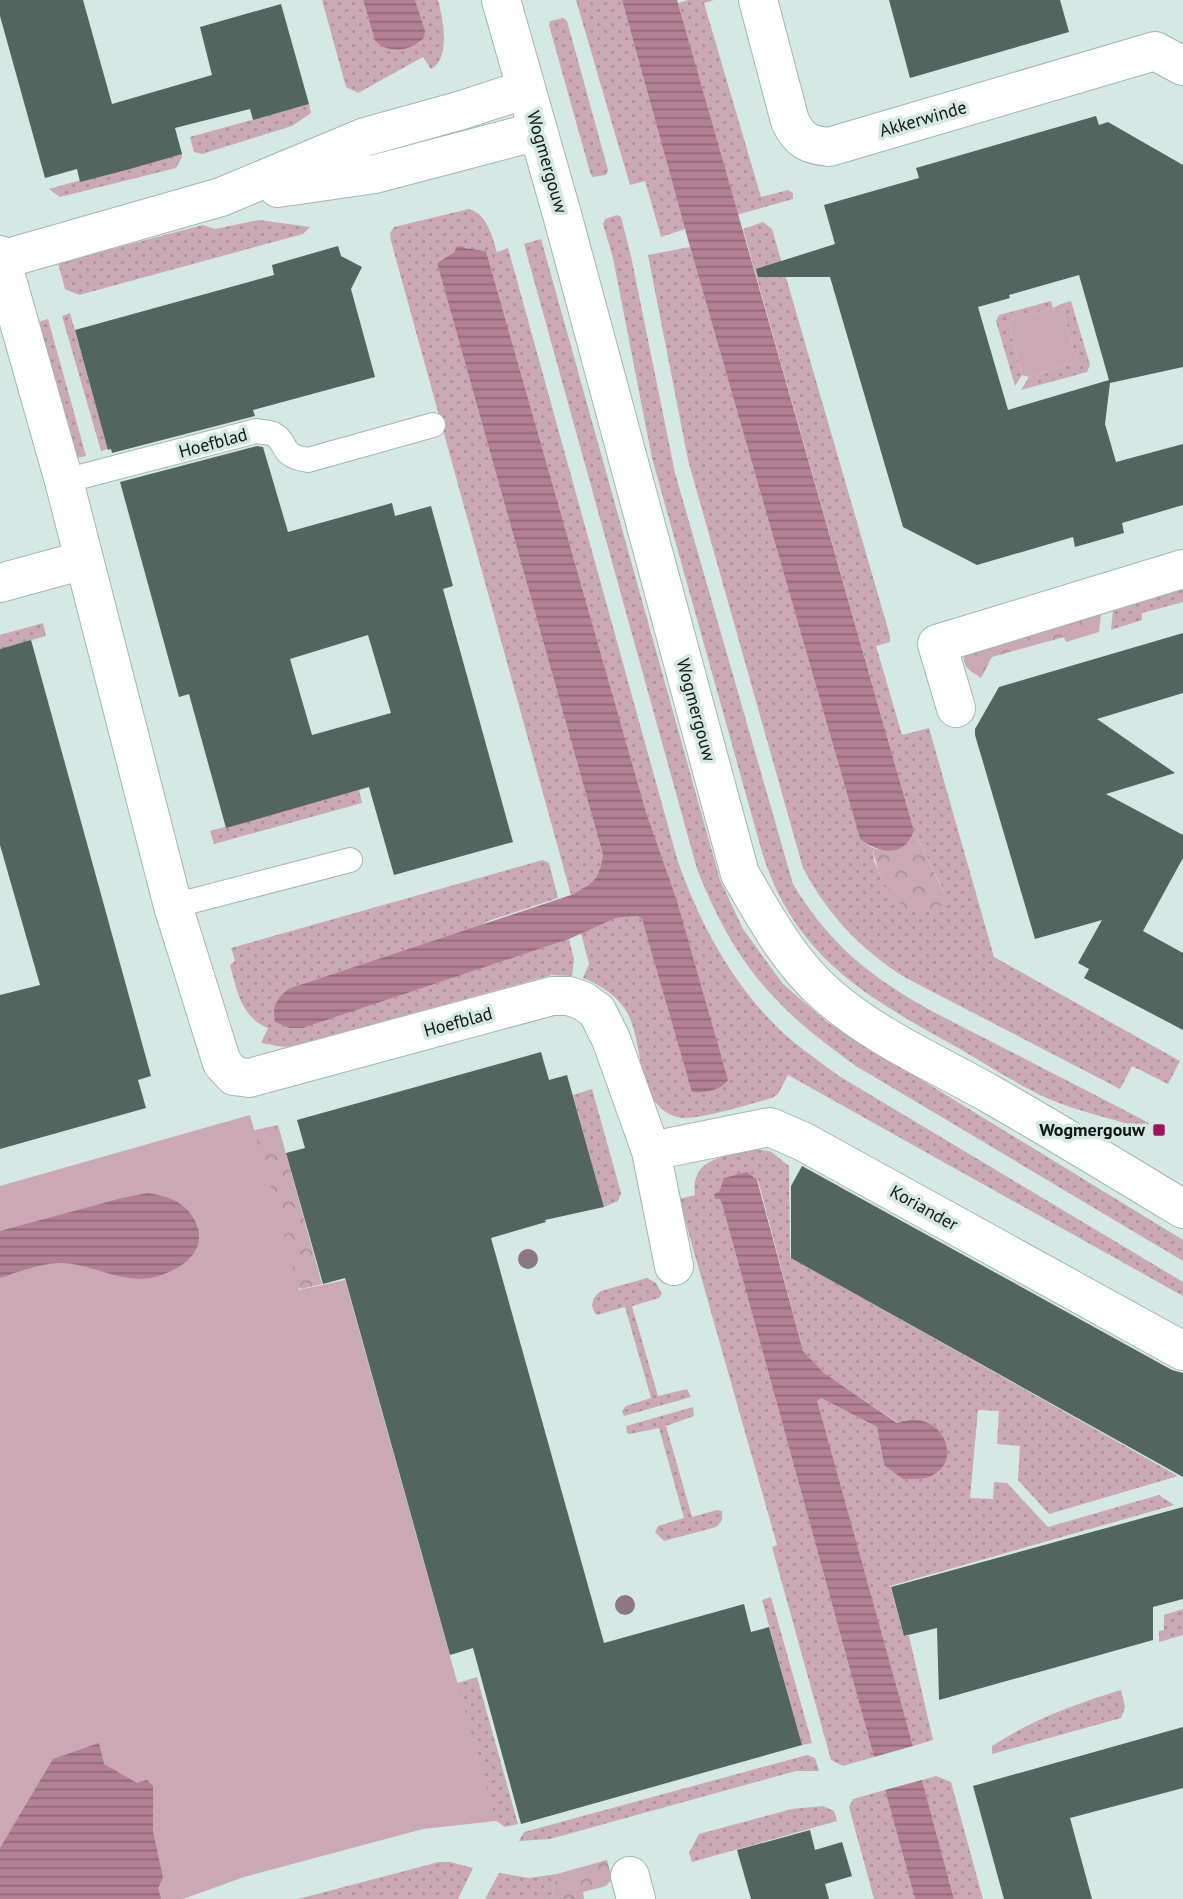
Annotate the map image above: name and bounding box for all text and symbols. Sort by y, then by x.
street label: Akkerwinde [877,95,969,142]
street label: Wogmergouw [522,108,573,217]
street label: Hoefblad [176,422,250,463]
street label: Wogmergouw [672,656,721,765]
street label: Hoefblad [421,1001,495,1042]
place label: Wogmergouw [1039,1118,1146,1141]
marker: Wogmergouw [1151,1122,1167,1138]
street label: Koriander [886,1179,962,1236]

